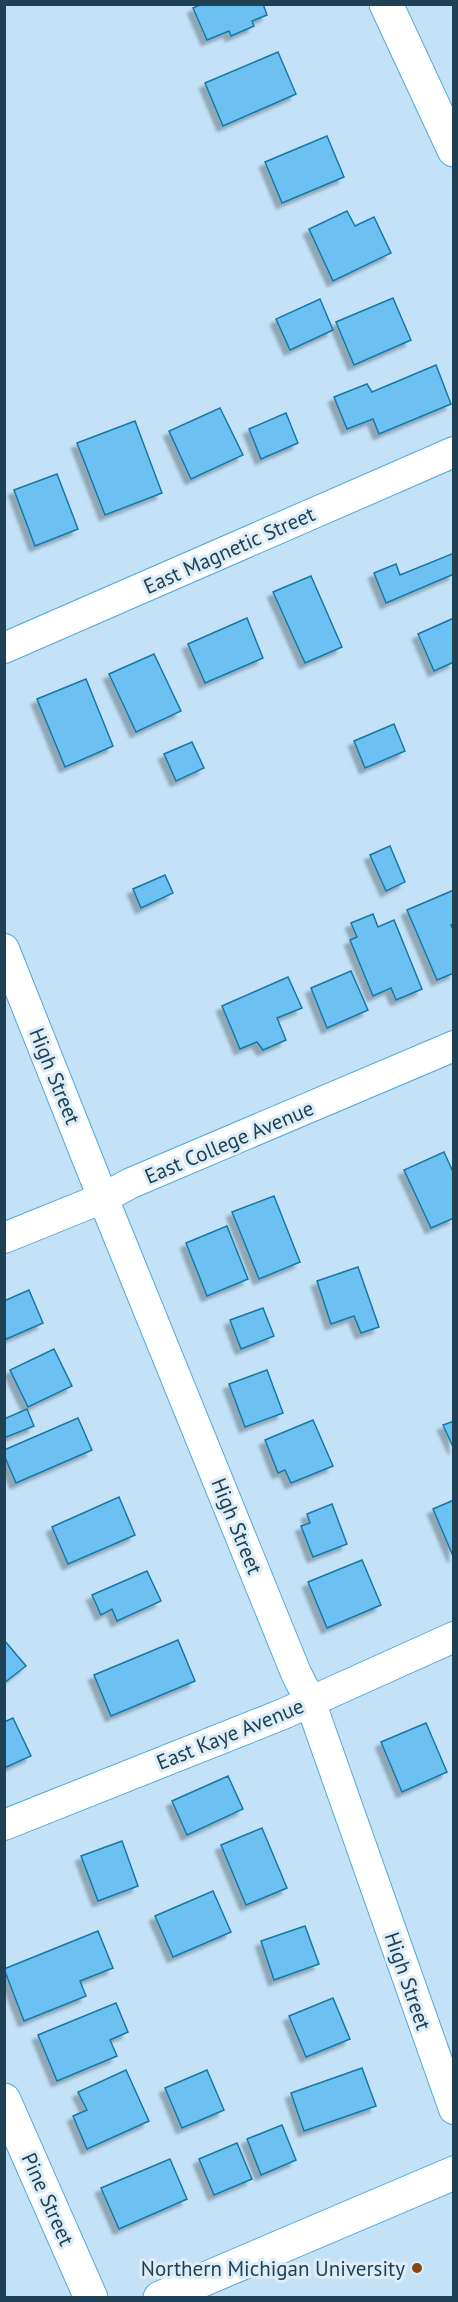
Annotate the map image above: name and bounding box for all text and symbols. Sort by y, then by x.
street label: East Magnetic Street [139,500,319,600]
street label: High Street [23,1024,87,1128]
street label: East College Avenue [140,1094,318,1190]
street label: High Street [205,1474,269,1578]
street label: East Kaye Avenue [152,1692,308,1776]
street label: High Street [379,1929,437,2033]
street label: Pine Street [16,2148,80,2250]
place label: Northern Michigan University [141,2255,405,2282]
marker: Northern Michigan University [410,2261,424,2275]

